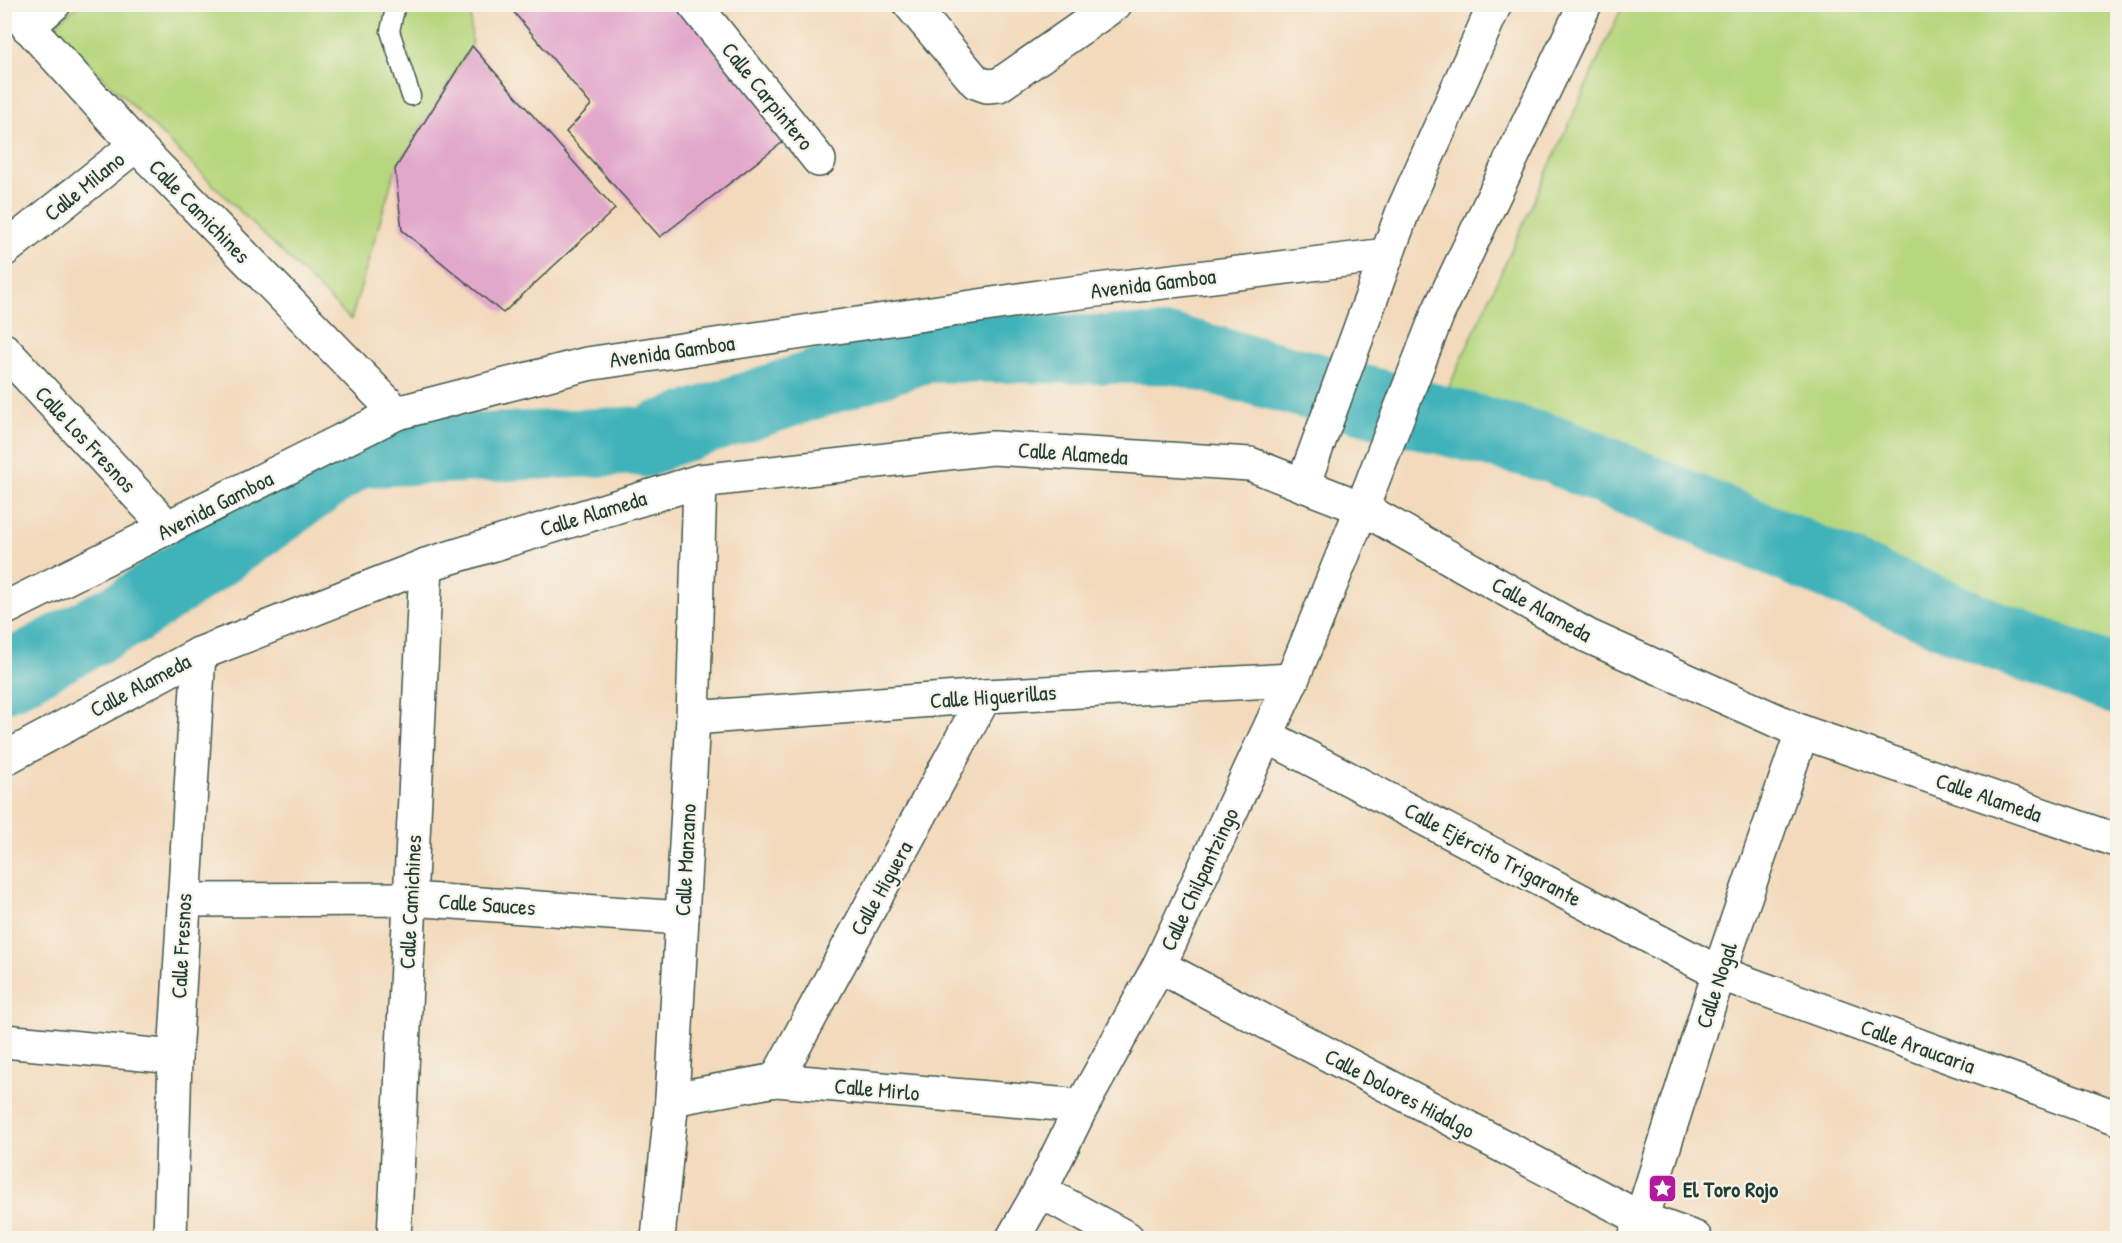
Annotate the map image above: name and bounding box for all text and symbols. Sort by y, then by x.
street label: Calle Carpintero [715,36,821,156]
street label: Calle Milano [38,144,131,228]
street label: Calle Camichines [143,152,257,270]
street label: Avenida Gamboa [1089,260,1218,306]
street label: Avenida Gamboa [607,327,737,375]
street label: Calle Los Fresnos [29,379,143,499]
street label: Calle Alameda [1017,434,1129,472]
street label: Avenida Gamboa [152,463,278,547]
street label: Calle Alameda [536,482,650,543]
street label: Calle Alameda [1487,569,1598,649]
street label: Calle Alameda [84,646,196,724]
street label: Calle Higuerillas [929,677,1057,715]
street label: Calle Alameda [1932,765,2046,829]
street label: Calle Ejército Trigarante [1399,795,1587,913]
street label: Calle Manzano [667,803,703,917]
street label: Calle Chilpantzingo [1153,803,1245,955]
street label: Calle Camichines [392,834,428,970]
street label: Calle Higuera [843,835,919,941]
street label: Calle Sauces [437,886,537,922]
street label: Calle Fresnos [163,893,199,999]
street label: Calle Nogal [1688,938,1744,1032]
street label: Calle Araucaria [1857,1011,1980,1081]
street label: Calle Dolores Hidalgo [1320,1041,1480,1145]
street label: Calle Mirlo [833,1070,921,1108]
place icon: El Toro Rojo [1646,1173,1678,1205]
place label: El Toro Rojo [1683,1174,1778,1204]

